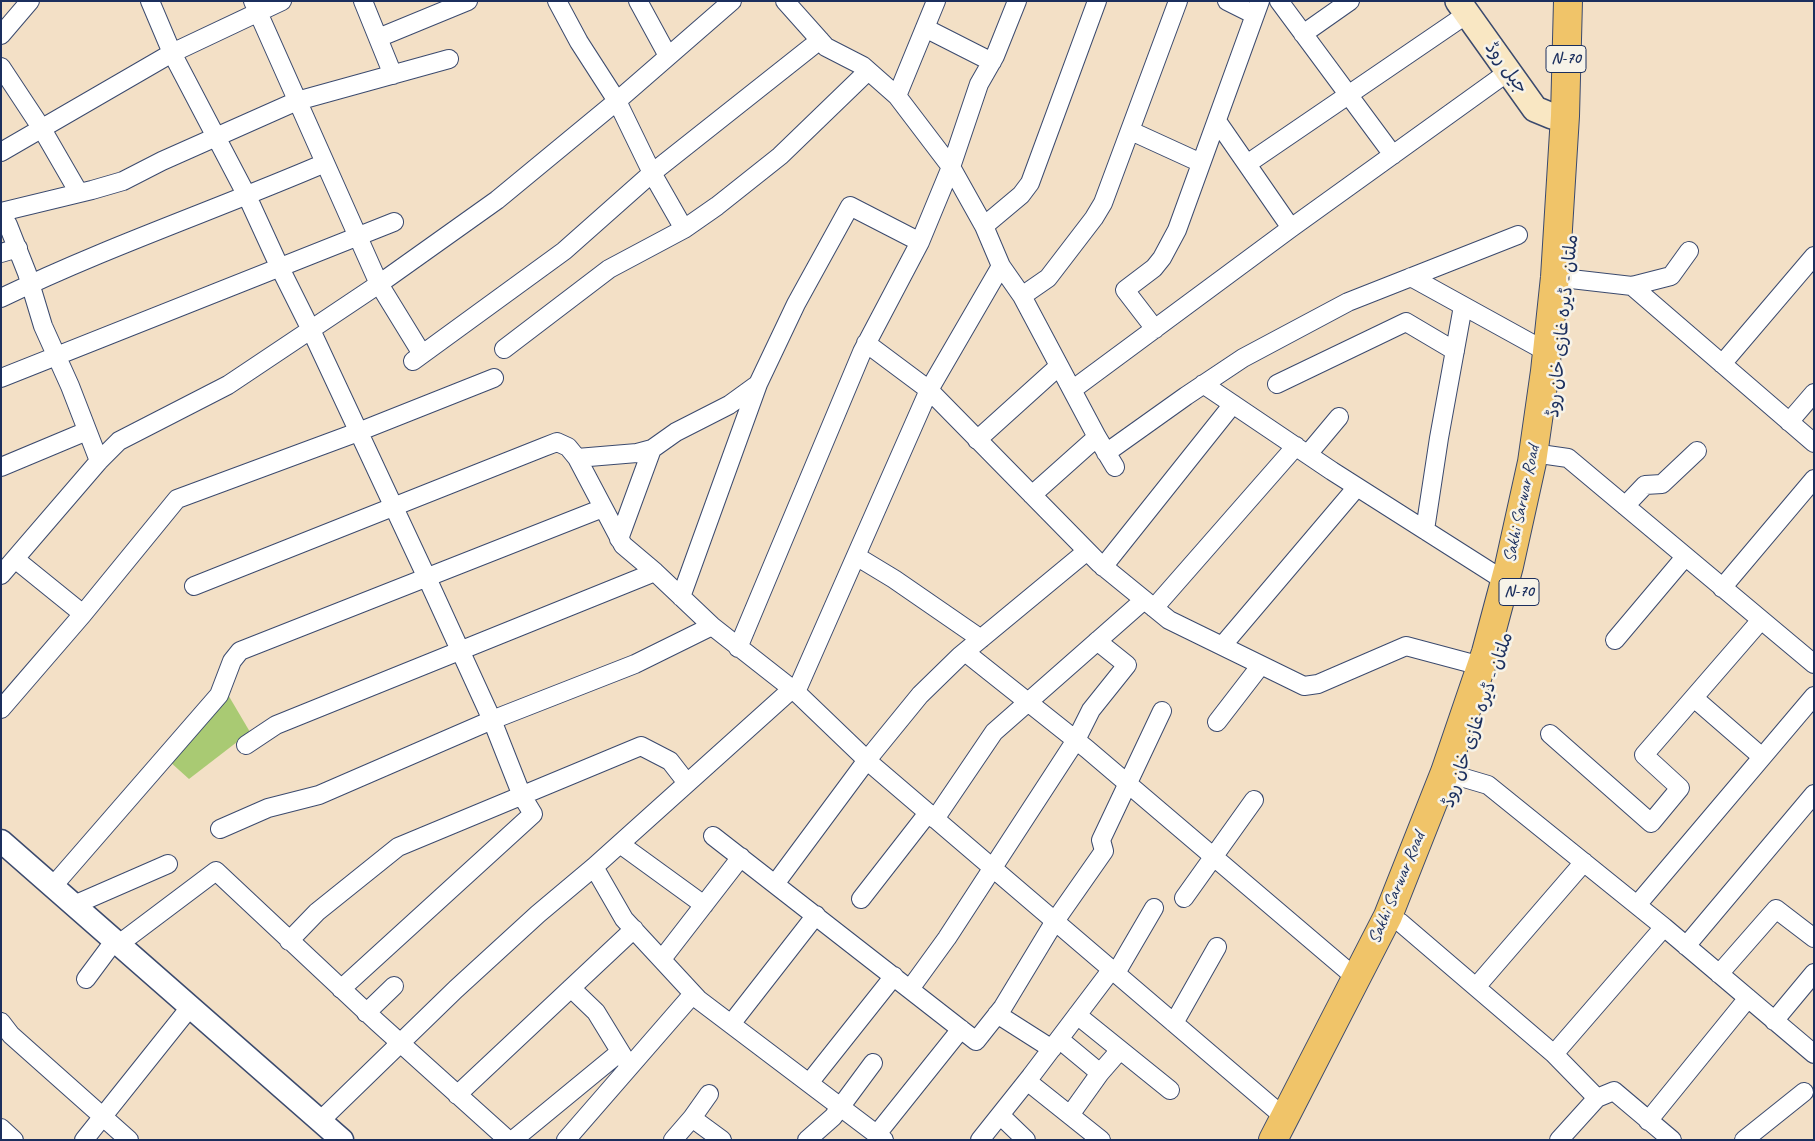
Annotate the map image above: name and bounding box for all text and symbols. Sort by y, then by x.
street label: جیل روڈ [1480,38,1532,98]
road number: N-70 [1546,46,1586,72]
street label: ملتان - ڈیرہ غازی خان روڈ [1543,233,1583,419]
street label: Sakhi Sarwar Road [1499,443,1545,565]
road number: N-70 [1499,578,1539,606]
street label: ملتان - ڈیرہ غازی خان روڈ [1438,629,1518,811]
street label: Sakhi Sarwar Road [1364,829,1430,947]

